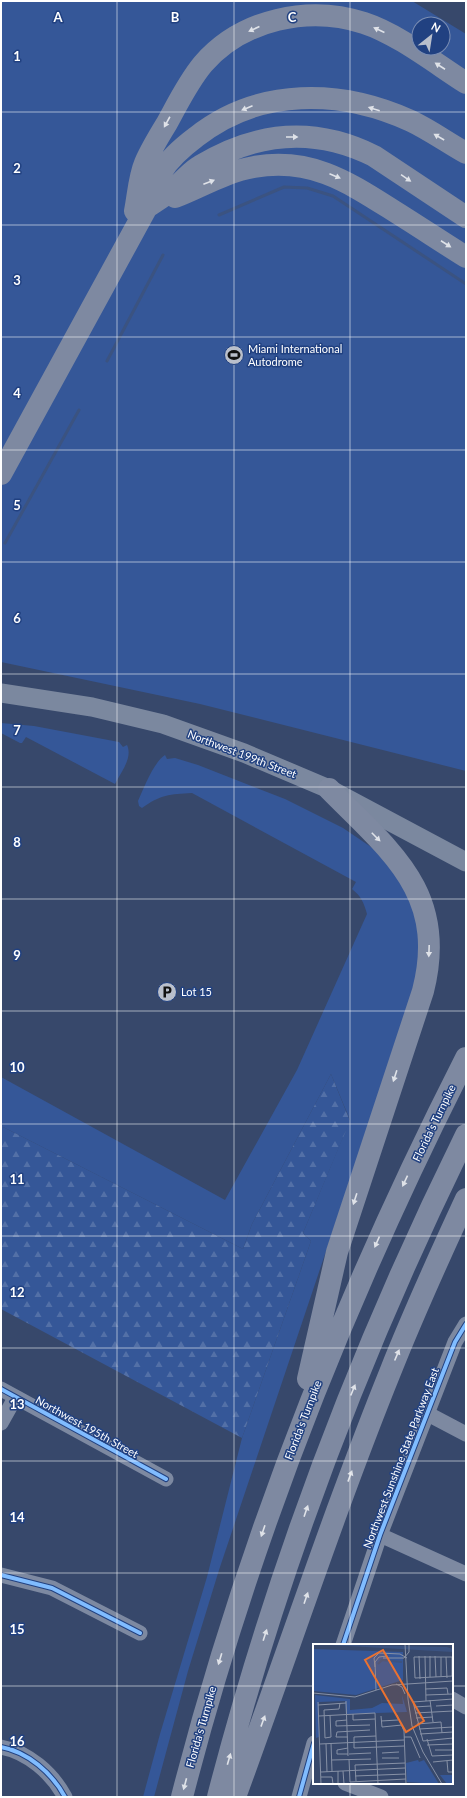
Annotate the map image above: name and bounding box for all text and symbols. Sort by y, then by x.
text: A [52,9,63,25]
text: B [171,9,180,25]
text: C [288,9,297,25]
north arrow [411,16,451,56]
text: N [429,19,443,35]
one-way arrow [247,26,259,32]
one-way arrow [374,27,385,33]
text: 1 [13,48,21,64]
one-way arrow [434,62,445,70]
one-way arrow [241,105,252,111]
one-way arrow [368,105,380,111]
one-way arrow [164,116,171,127]
one-way arrow [286,134,299,140]
one-way arrow [433,134,444,141]
text: 2 [13,160,21,176]
one-way arrow [330,174,342,180]
one-way arrow [401,174,411,182]
one-way arrow [204,178,216,184]
one-way arrow [441,240,451,248]
text: 3 [13,272,21,288]
place label: Miami International Autodrome [248,342,342,368]
sports icon: Miami International Autodrome [223,344,245,366]
text: 4 [13,385,21,401]
text: 5 [13,497,21,513]
text: 6 [13,610,21,626]
text: 7 [13,722,21,738]
street label: Northwest 199th Street [186,727,298,780]
one-way arrow [371,832,381,842]
text: 8 [13,834,21,850]
one-way arrow [426,945,433,957]
text: 9 [13,947,21,963]
parking icon: Lot 15 [156,981,178,1003]
place label: Lot 15 [181,985,212,998]
text: 10 [9,1059,25,1075]
one-way arrow [392,1070,398,1082]
street label: Florida's Turnpike [409,1082,458,1163]
text: 11 [9,1171,25,1187]
one-way arrow [402,1175,408,1186]
one-way arrow [351,1194,357,1206]
one-way arrow [374,1236,380,1247]
text: 12 [9,1284,25,1300]
one-way arrow [394,1349,400,1360]
street label: Northwest Sunshine State Parkway East [360,1366,441,1550]
street label: Florida's Turnpike [281,1378,324,1461]
one-way arrow [350,1383,356,1395]
street label: Northwest 195th Street [34,1393,141,1460]
text: 13 [9,1396,25,1412]
one-way arrow [348,1470,354,1482]
one-way arrow [304,1505,310,1517]
text: 14 [9,1509,25,1525]
one-way arrow [259,1525,265,1537]
one-way arrow [304,1592,310,1604]
text: 15 [9,1621,25,1637]
one-way arrow [262,1628,268,1640]
inset map [313,1644,453,1784]
one-way arrow [217,1653,223,1665]
street label: Florida's Turnpike [183,1685,218,1769]
one-way arrow [261,1715,267,1727]
text: 16 [9,1733,25,1749]
one-way arrow [226,1753,232,1765]
one-way arrow [182,1778,188,1790]

